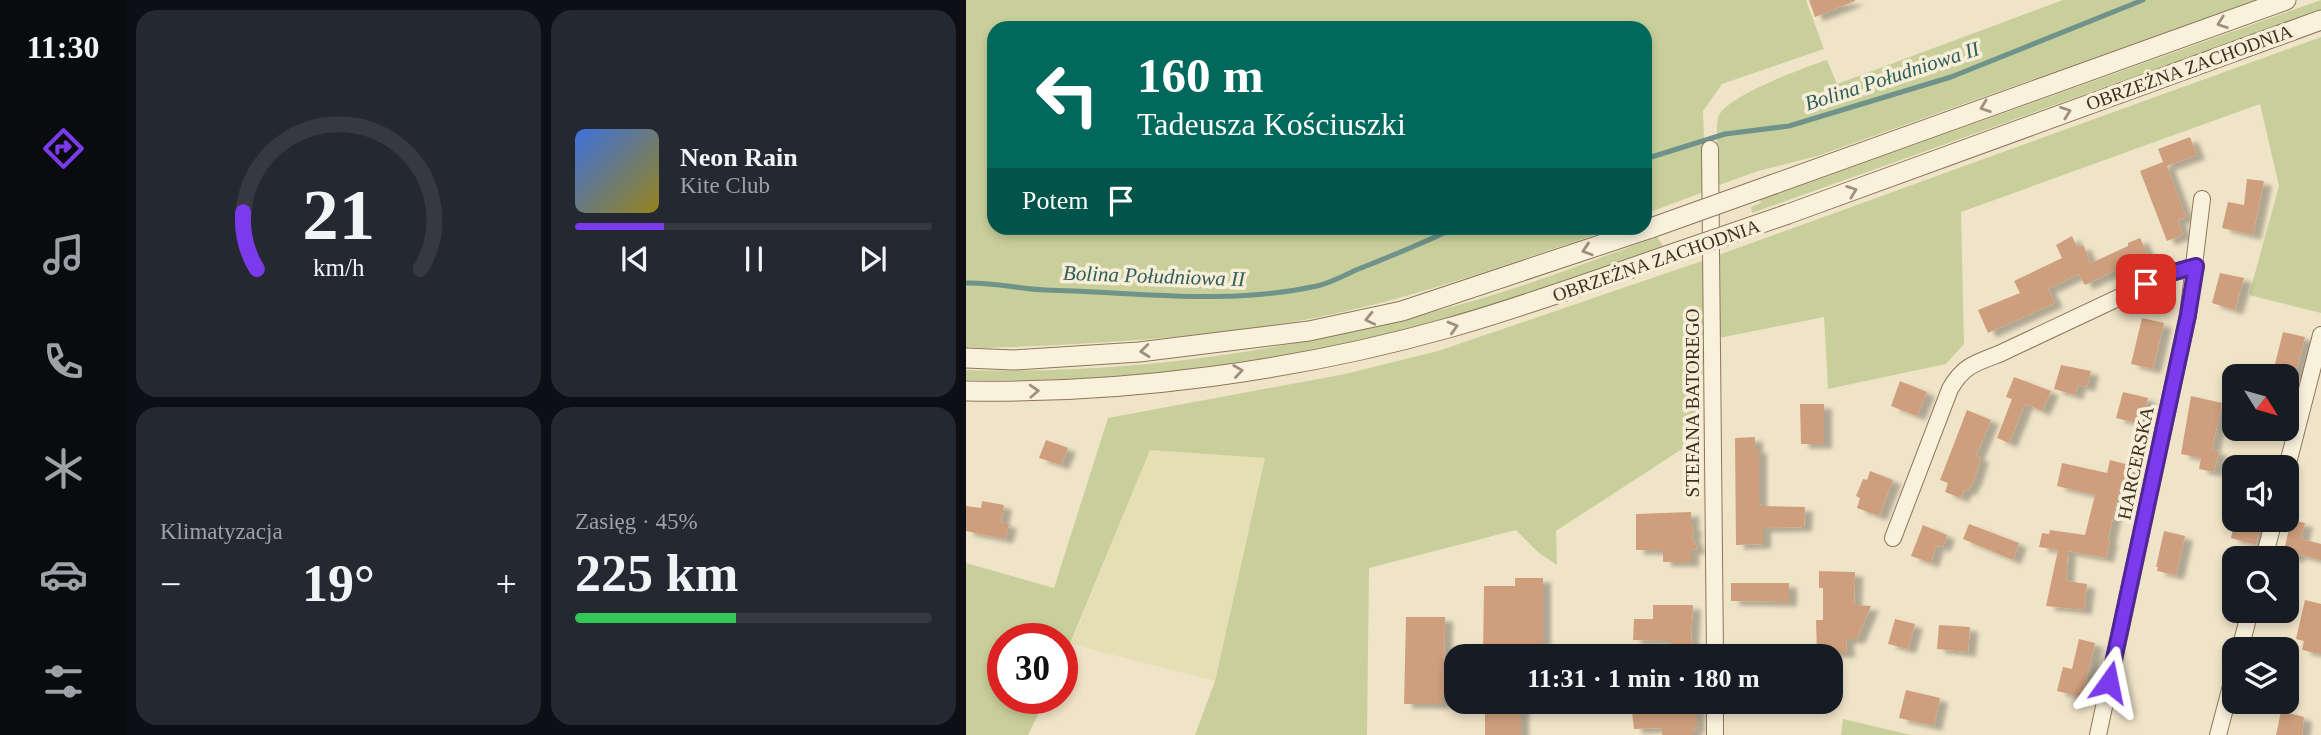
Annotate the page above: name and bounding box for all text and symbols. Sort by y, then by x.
one-way arrow [2217,15,2229,29]
street label: OBRZEŻNA ZACHODNIA [2083,20,2295,115]
text: 11:30 [27,29,99,65]
water label: Bolina Południowa II [1802,36,1983,116]
text: 160 m [1137,48,1264,103]
icon: left [1022,49,1113,140]
one-way arrow [1980,99,1992,113]
text: Tadeusza Kościuszki [1137,106,1406,142]
one-way arrow [2059,106,2071,120]
icon: directions [39,124,88,173]
text: Neon Rain [680,143,798,172]
text: Kite Club [680,173,770,198]
text: 21 [302,175,375,256]
icon: arrive [1102,182,1140,220]
one-way arrow [1846,185,1858,199]
text: Potem [1022,186,1088,215]
street label: OBRZEŻNA ZACHODNIA [1550,215,1763,306]
icon: music [39,230,88,279]
icon: previous [616,240,654,278]
icon: pause [735,240,773,278]
icon: next [854,240,892,278]
one-way arrow [1581,242,1593,256]
text: km/h [313,254,365,281]
pin [2116,254,2176,314]
water label: Bolina Południowa II [1063,261,1246,291]
icon: arrive [2127,265,2165,303]
street label: STEFANA BATOREGO [1682,309,1703,497]
one-way arrow [1364,310,1376,325]
one-way arrow [1446,320,1458,335]
icon: phone [39,337,88,386]
one-way arrow [1139,343,1151,358]
one-way arrow [1232,364,1244,379]
north arrow [2222,364,2300,441]
map controls [2222,364,2299,714]
one-way arrow [1029,384,1040,399]
street label: HARCERSKA [2113,404,2158,522]
icon: climate [39,444,88,493]
button: sound [2222,455,2299,532]
text: Zasięg · 45% [575,509,698,534]
text: Klimatyzacja [160,519,283,544]
text: 225 km [575,545,738,602]
button: search [2222,546,2299,623]
icon: car [39,550,88,599]
text: 19° [302,555,375,612]
text: − [160,563,181,605]
text: + [496,563,517,605]
speed limit sign: 30 [987,623,1078,714]
button: layers [2222,637,2299,714]
position arrow [2072,645,2146,719]
icon: filters [39,657,88,706]
text: 11:31 · 1 min · 180 m [1527,664,1760,693]

